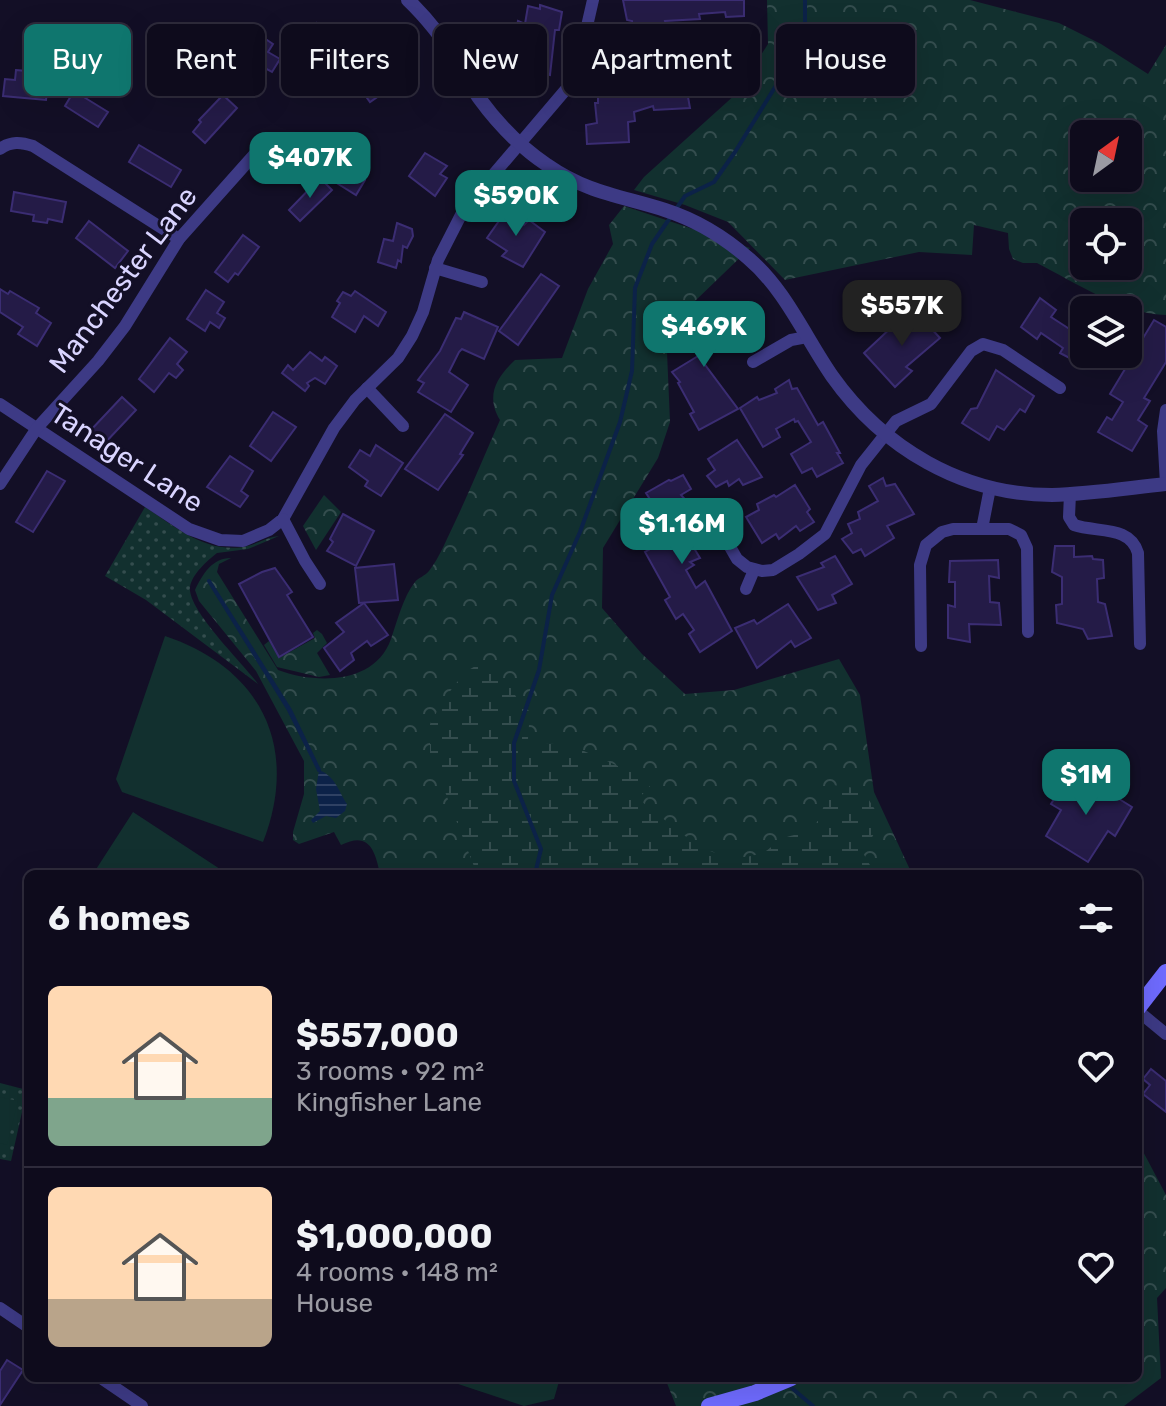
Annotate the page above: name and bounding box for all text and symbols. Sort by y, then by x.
chip: Buy [24,24,131,96]
chip: Rent [147,24,265,96]
chip: Filters [281,24,418,96]
chip: New [434,24,547,96]
chip: Apartment [563,24,760,96]
chip: House [776,24,915,96]
north arrow [1070,120,1142,192]
map controls [1070,120,1142,368]
pin: $407K [254,132,366,200]
text: $407K [268,142,352,173]
pin: $590K [460,170,572,238]
street label: Manchester Lane [42,180,204,380]
text: $590K [473,180,559,211]
button: locate [1070,208,1142,280]
pin: $557K [846,280,958,348]
text: $557K [860,290,944,321]
button: layers [1070,296,1142,368]
pin: $469K [648,301,760,369]
text: $469K [661,311,747,342]
street label: Tanager Lane [45,397,209,519]
pin: $1.16M [617,498,747,566]
text: $1.16M [638,508,726,539]
pin: $1M [1047,749,1125,817]
text: $1M [1060,759,1112,790]
icon: filters [1074,896,1118,940]
text: 6 homes [48,898,190,939]
text: $557,000 [296,1015,459,1056]
icon: home [112,1018,208,1114]
icon: heart [1074,1044,1118,1088]
text: 3 rooms · 92 m² [296,1056,484,1087]
text: Kingfisher Lane [296,1087,482,1118]
text: $1,000,000 [296,1216,493,1257]
icon: home [112,1219,208,1315]
icon: heart [1074,1245,1118,1289]
text: 4 rooms · 148 m² [296,1257,498,1288]
text: House [296,1288,373,1319]

